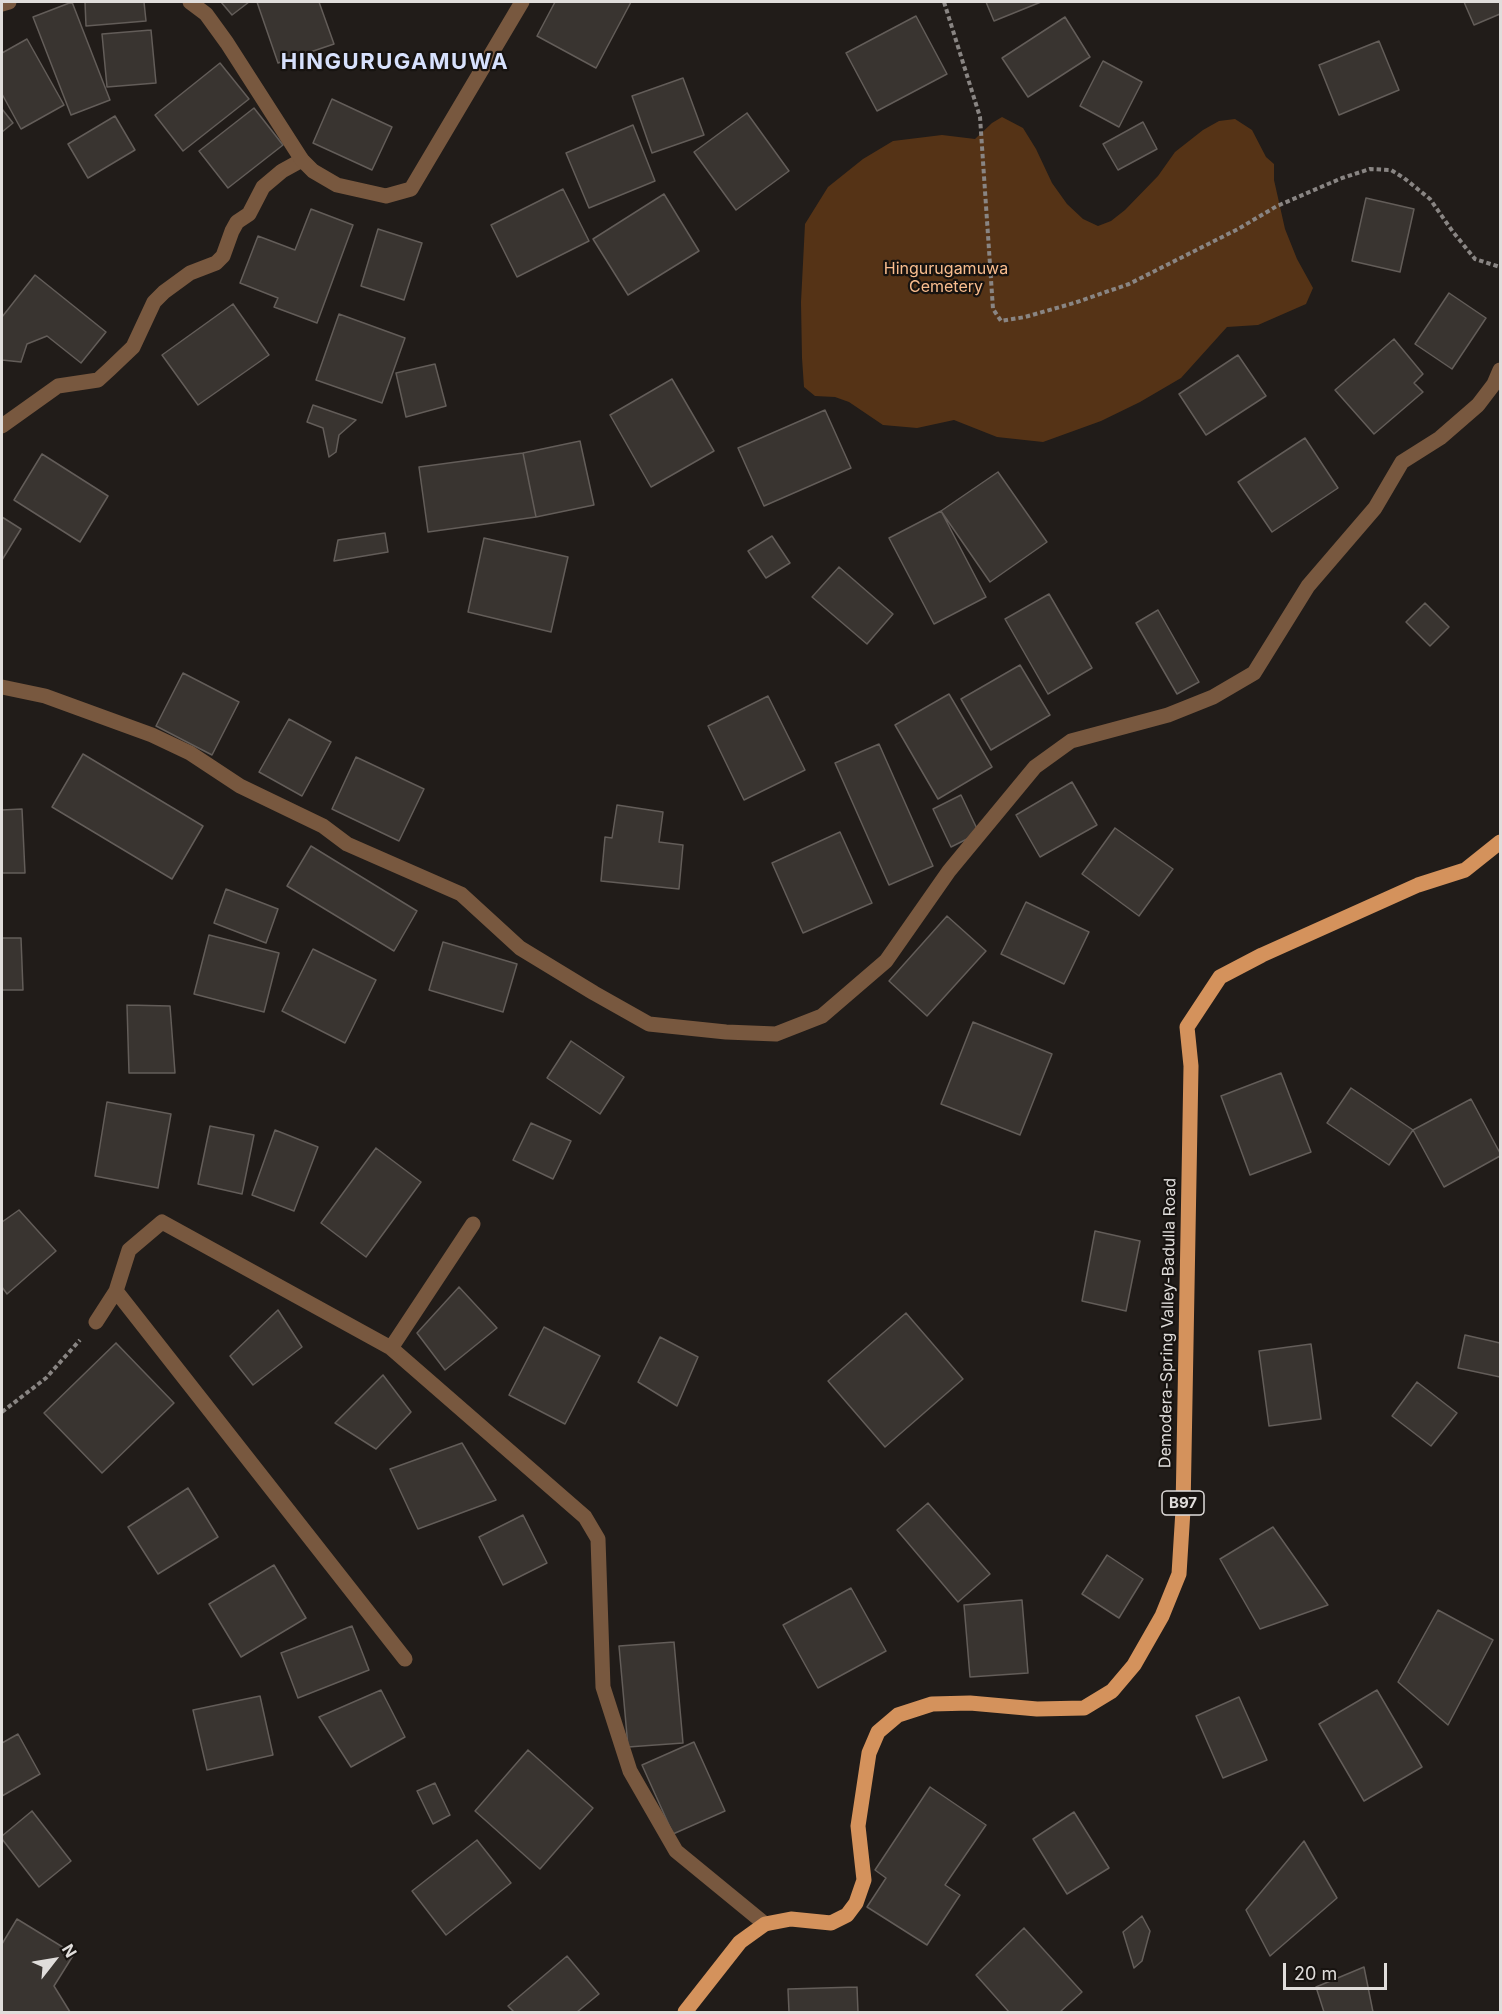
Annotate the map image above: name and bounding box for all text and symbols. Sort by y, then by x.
district label: HINGURUGAMUWA [281,49,509,75]
park label: Hingurugamuwa Cemetery [884,259,1008,297]
street label: Demodera-Spring Valley-Badulla Road [1156,1178,1180,1468]
road number: B97 [1162,1491,1204,1515]
north arrow [24,1930,84,1990]
text: N [58,1940,81,1961]
scale bar [1286,1951,1390,1989]
text: 20 m [1294,1963,1337,1984]

